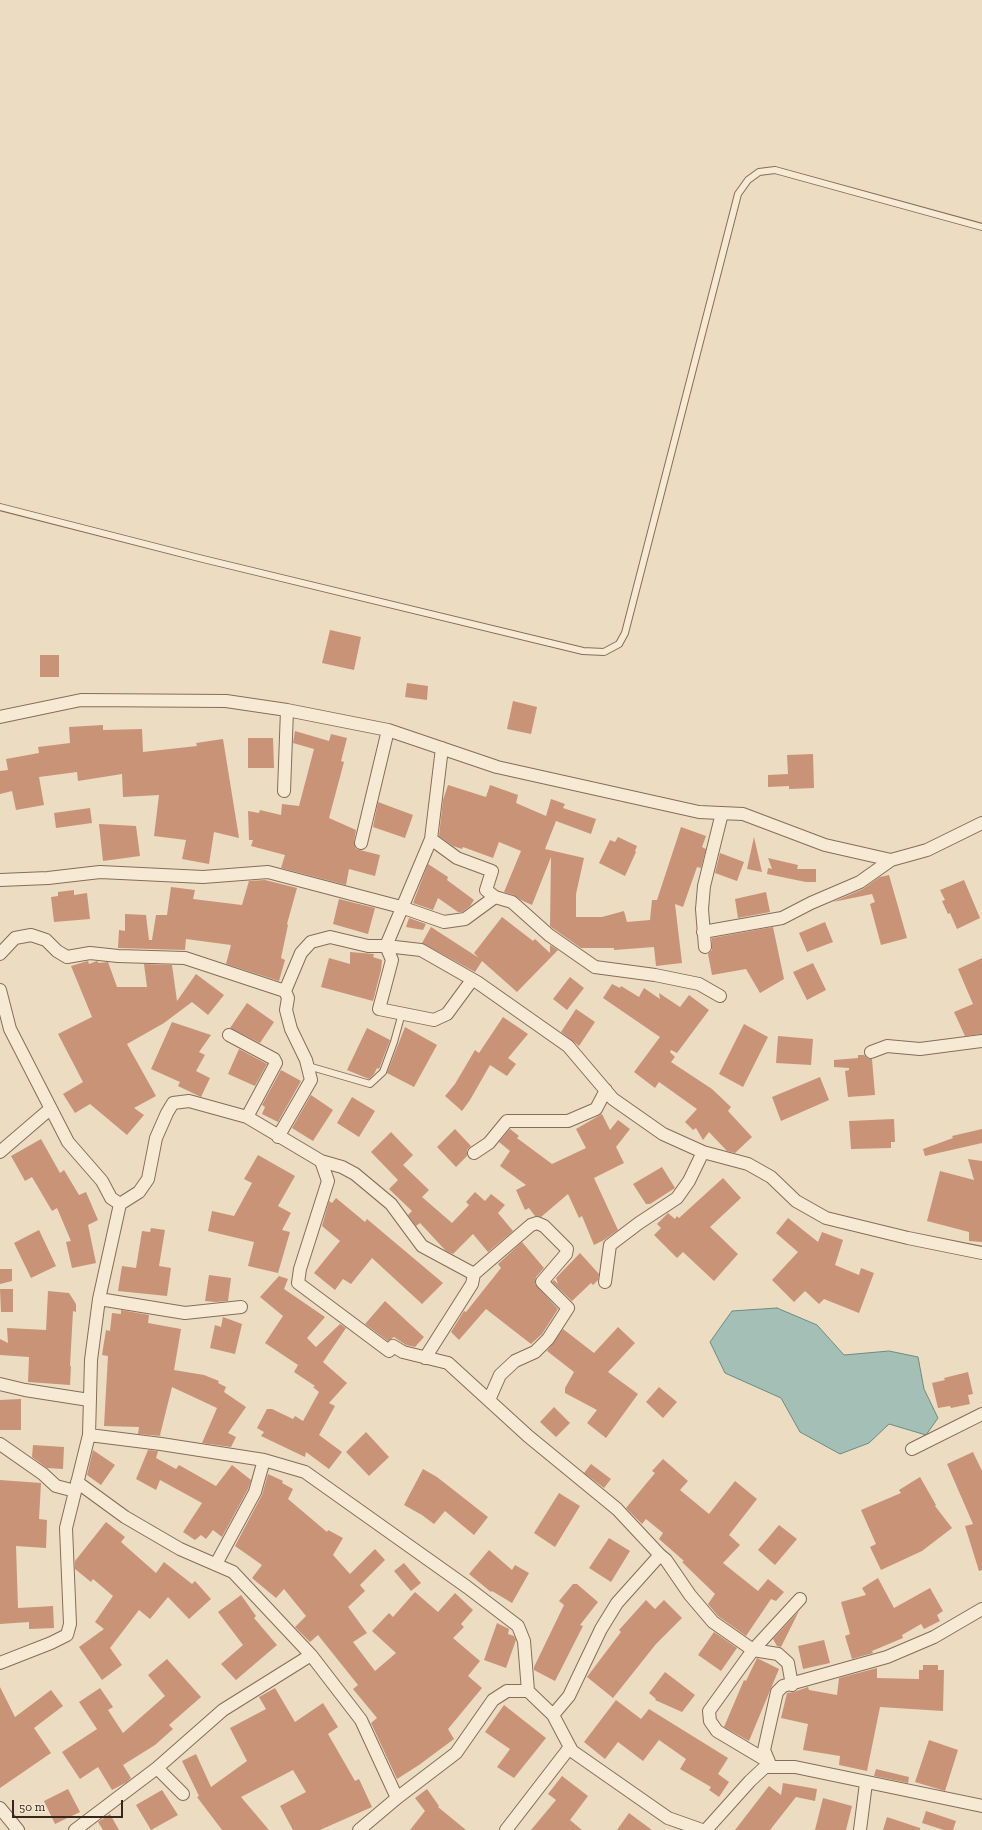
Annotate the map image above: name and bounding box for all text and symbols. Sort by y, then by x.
scale bar [14,1792,125,1818]
text: 50 m [19,1800,45,1814]

